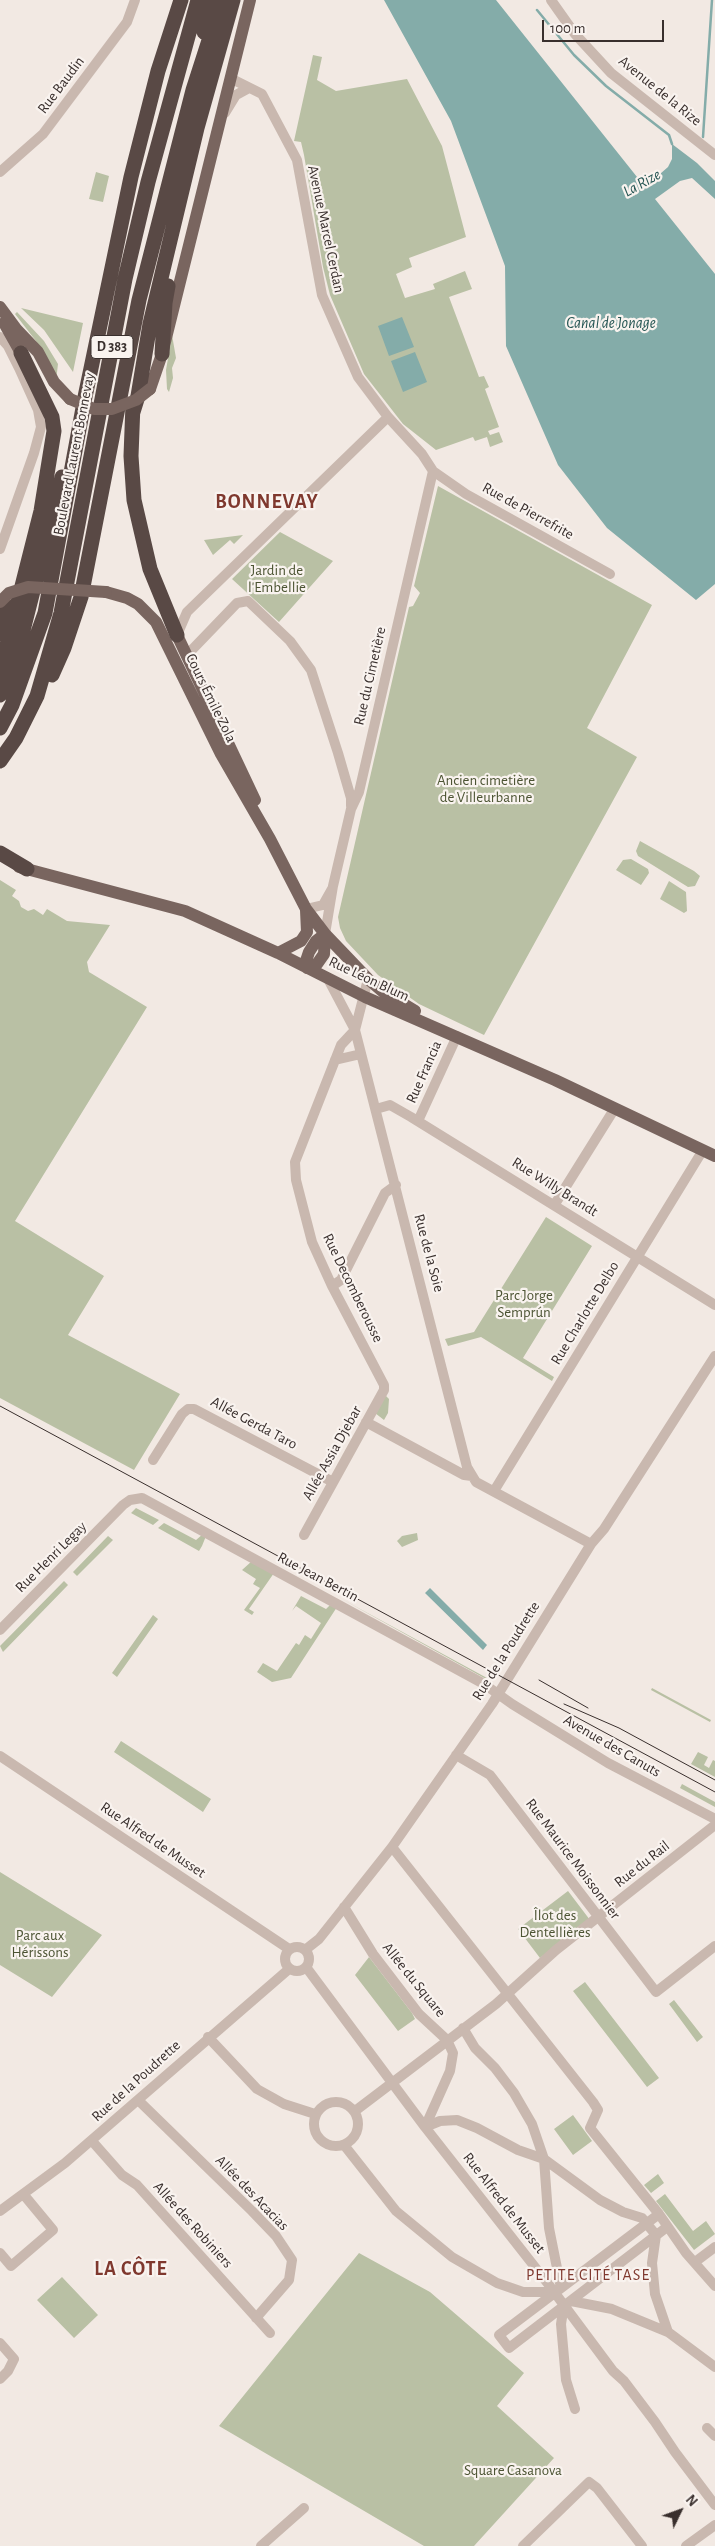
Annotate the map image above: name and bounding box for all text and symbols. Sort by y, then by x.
scale bar [545,10,668,42]
text: 100 m [550,21,585,36]
street label: Avenue de la Rize [615,52,705,130]
street label: Rue Baudin [34,53,88,117]
street label: Avenue Marcel Cerdan [304,164,348,294]
water label: La Rize [620,165,664,201]
water label: Canal de Jonage [566,313,656,333]
road number: D 383 [91,336,133,358]
street label: Boulevard Laurent Bonnevay [49,371,99,537]
street label: Rue de Pierrefrite [479,478,577,544]
district label: BONNEVAY [214,490,320,514]
park label: Jardin de l'Embellie [248,561,306,596]
street label: Rue du Cimetière [350,625,390,727]
street label: Cours Émile Zola [182,651,240,745]
park label: Ancien cimetière de Villeurbanne [437,771,535,806]
street label: Rue Léon Blum [326,953,412,1005]
street label: Rue Francia [402,1038,446,1106]
street label: Rue Willy Brandt [509,1153,601,1221]
street label: Rue de la Soie [410,1212,448,1294]
street label: Rue Decomberousse [319,1231,387,1345]
street label: Rue Charlotte Delbo [547,1258,623,1368]
park label: Parc Jorge Semprún [495,1286,553,1321]
street label: Allée Gerda Taro [208,1393,300,1453]
street label: Allée Assia Djebar [299,1402,365,1504]
street label: Rue Henri Legay [12,1518,90,1596]
street label: Rue Jean Bertin [274,1548,362,1606]
street label: Rue de la Poudrette [468,1598,544,1704]
street label: Avenue des Canuts [560,1711,664,1781]
street label: Rue Maurice Moissonnier [522,1795,624,1923]
street label: Rue Alfred de Musset [97,1798,209,1882]
street label: Rue du Rail [611,1837,673,1891]
park label: Îlot des Dentellières [519,1906,591,1941]
park label: Parc aux Hérissons [12,1926,68,1961]
street label: Allée du Square [378,1939,450,2021]
street label: Rue de la Poudrette [88,2036,184,2126]
street label: Rue Alfred de Musset [459,2149,549,2257]
street label: Allée des Acacias [212,2152,292,2234]
street label: Allée des Robiniers [149,2178,237,2272]
district label: LA CÔTE [93,2257,169,2281]
district label: PETITE CITÉ TASE [524,2265,652,2285]
park label: Square Casanova [464,2461,562,2479]
north arrow [655,2486,705,2536]
text: N [683,2493,700,2509]

